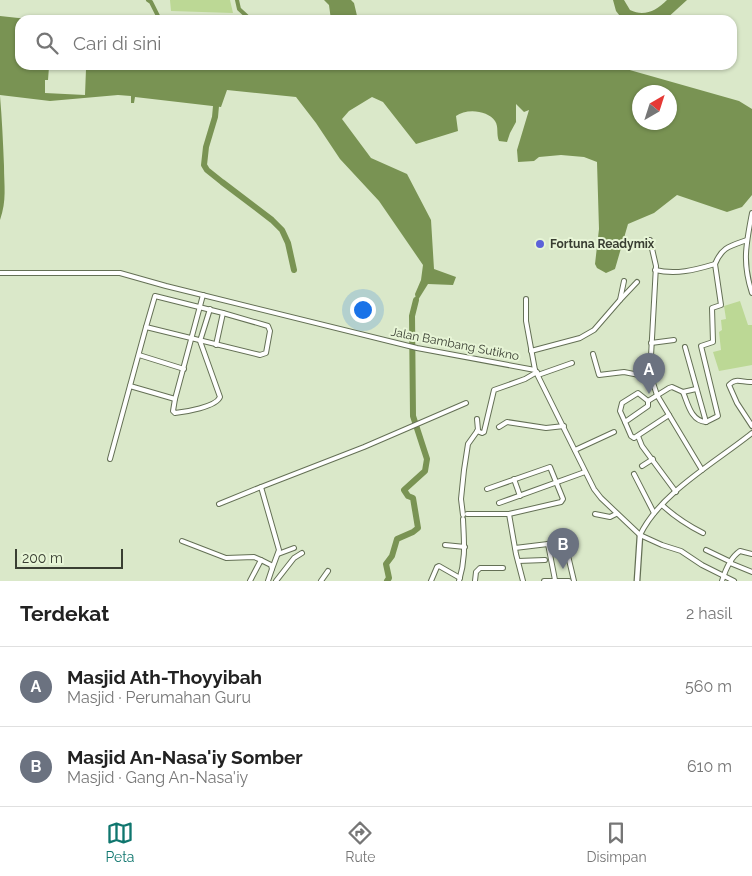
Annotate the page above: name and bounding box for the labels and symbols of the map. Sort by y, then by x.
north arrow [632,85,677,130]
place label: Fortuna Readymix [550,237,655,251]
marker: Fortuna Readymix [534,238,546,250]
your location [350,297,376,323]
street label: Jalan Bambang Sutikno [390,325,520,363]
pin: A [633,353,665,394]
pin: B [547,528,579,569]
scale bar [15,546,122,569]

